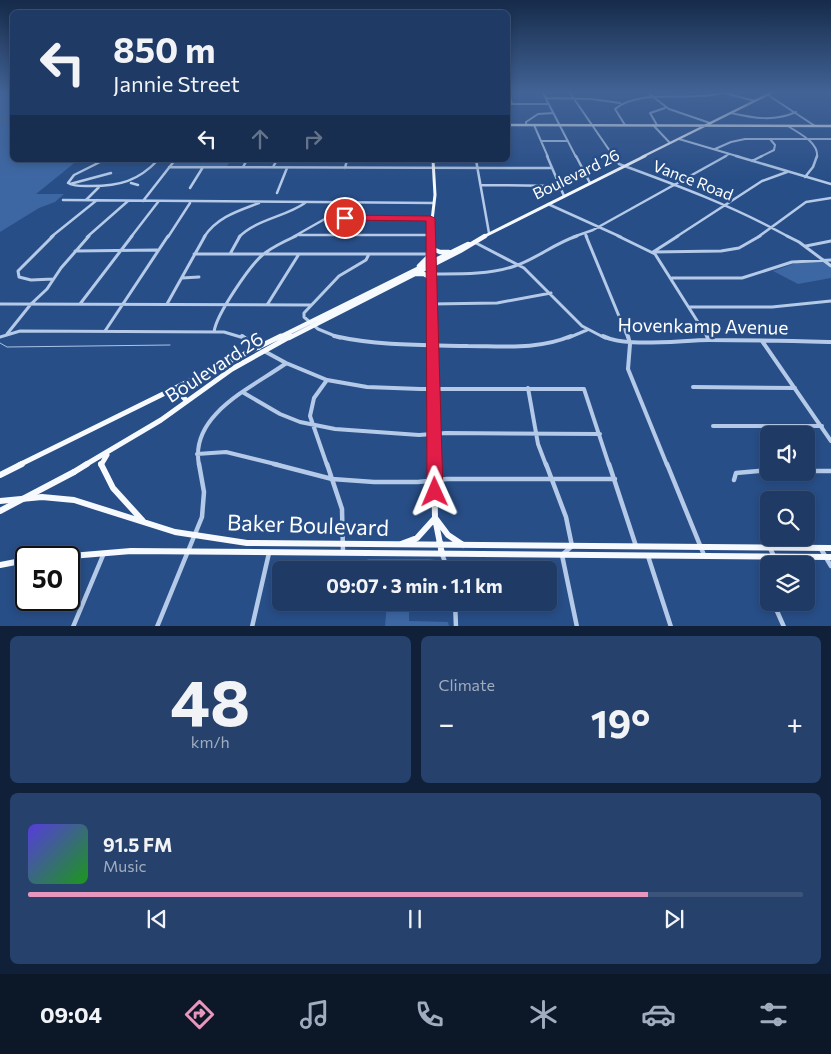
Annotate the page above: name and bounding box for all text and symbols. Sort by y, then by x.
text: 850 m [113,27,216,70]
icon: left [30,30,95,95]
text: Jannie Street [113,70,240,97]
icon: left [193,125,221,153]
icon: ahead [246,125,274,153]
icon: right [299,125,327,153]
street label: Boulevard 26 [529,144,622,203]
street label: Vance Road [650,156,736,204]
pin [324,197,366,239]
icon: arrive [331,204,359,232]
street label: Hovenkamp Avenue [618,313,789,338]
street label: Boulevard 26 [160,326,267,407]
map controls [760,426,815,611]
button: sound [760,426,815,481]
position arrow [408,465,460,517]
button: search [760,491,815,546]
street label: Baker Boulevard [227,508,389,541]
speed limit sign: 50 [15,546,80,611]
button: layers [760,556,815,611]
text: 09:07 · 3 min · 1.1 km [326,574,503,597]
text: 48 [170,660,250,739]
text: Climate [439,675,495,694]
text: 19° [591,699,650,746]
text: − [439,706,454,740]
text: + [787,706,803,740]
text: km/h [191,732,230,751]
text: 91.5 FM [103,833,172,856]
text: Music [103,856,147,875]
icon: previous [143,905,171,933]
icon: pause [401,905,429,933]
icon: next [660,905,688,933]
icon: directions [182,997,217,1032]
icon: music [297,997,332,1032]
icon: phone [412,997,447,1032]
icon: climate [526,997,561,1032]
icon: car [641,997,676,1032]
icon: filters [756,997,791,1032]
text: 09:04 [40,1001,102,1028]

